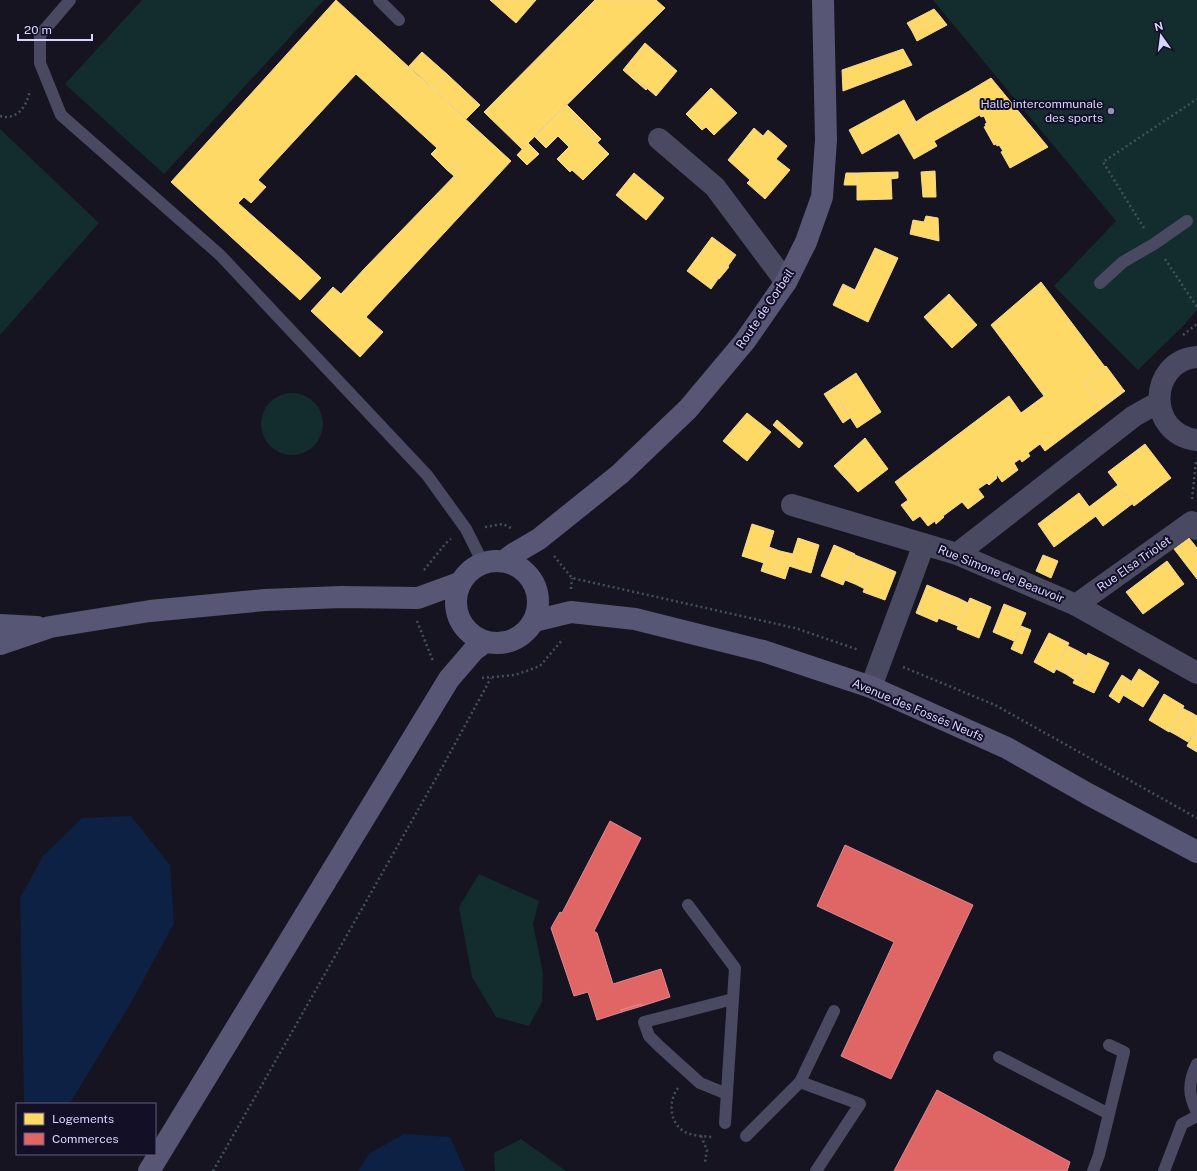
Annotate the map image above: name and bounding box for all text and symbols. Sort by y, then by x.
scale bar [18,16,92,42]
north arrow [1141,16,1181,56]
text: N [1153,19,1164,33]
text: 20 m [24,23,52,37]
place label: Halle intercommunale des sports [980,97,1103,125]
marker: Halle intercommunale des sports [1106,106,1116,116]
street label: Route de Corbeil [733,266,797,351]
street label: Rue Elsa Triolet [1094,533,1174,595]
street label: Rue Simone de Beauvoir [936,542,1066,606]
street label: Avenue des Fossés Neufs [850,676,986,744]
legend [16,1103,156,1155]
text: Logements [52,1112,114,1126]
text: Commerces [52,1132,119,1146]

